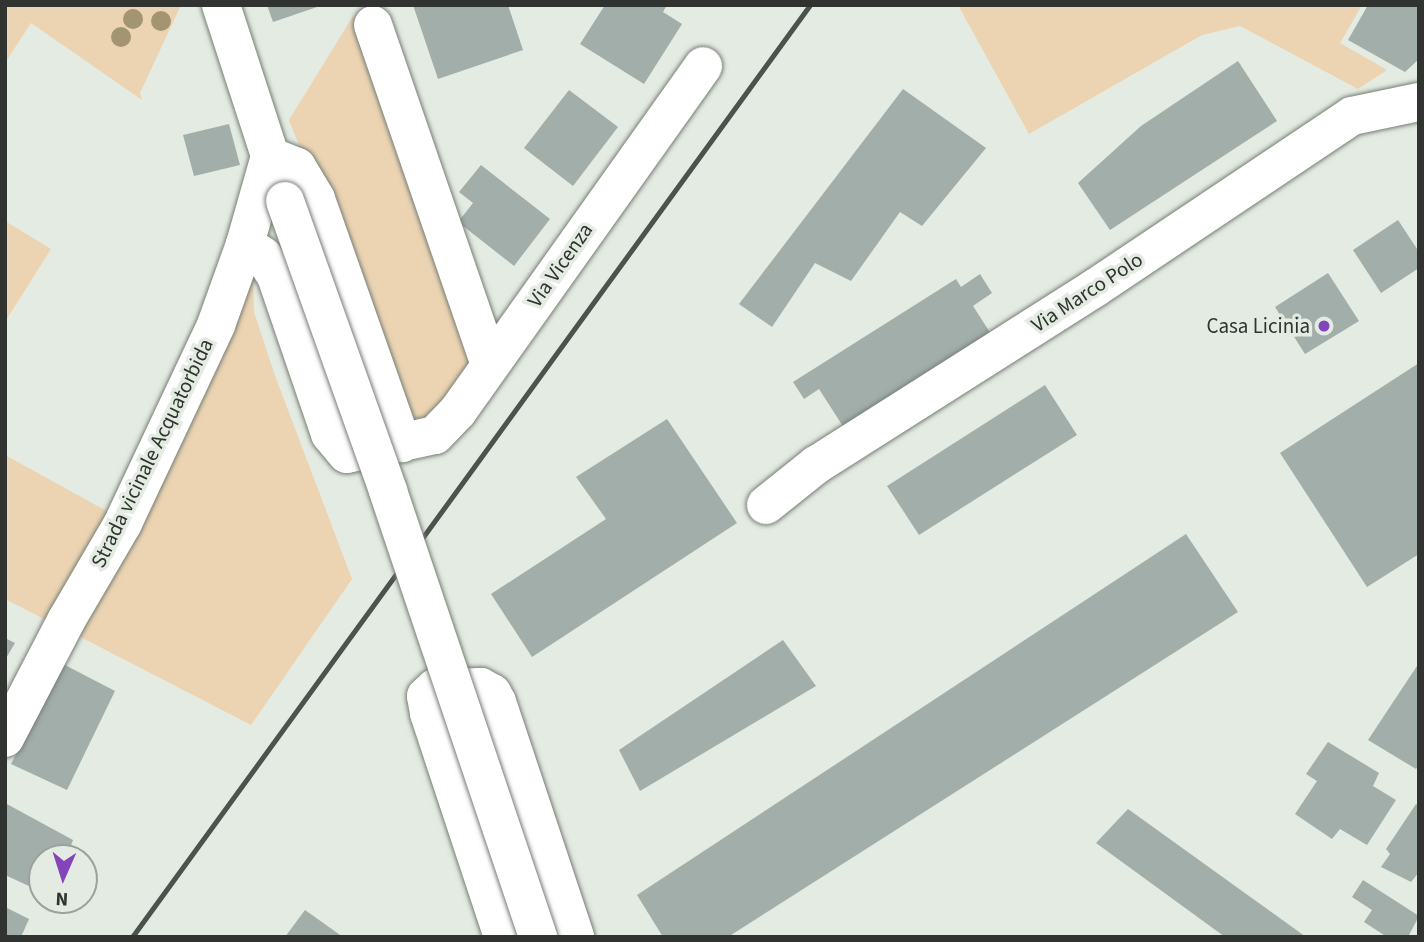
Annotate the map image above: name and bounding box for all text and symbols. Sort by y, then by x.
street label: Via Vicenza [522,218,598,312]
street label: Via Marco Polo [1026,247,1148,337]
place label: Casa Licinia [1206,313,1310,339]
marker: Casa Licinia [1316,318,1332,334]
street label: Strada vicinale Acquatorbida [85,334,219,572]
north arrow [28,844,98,914]
text: N [55,885,69,912]

